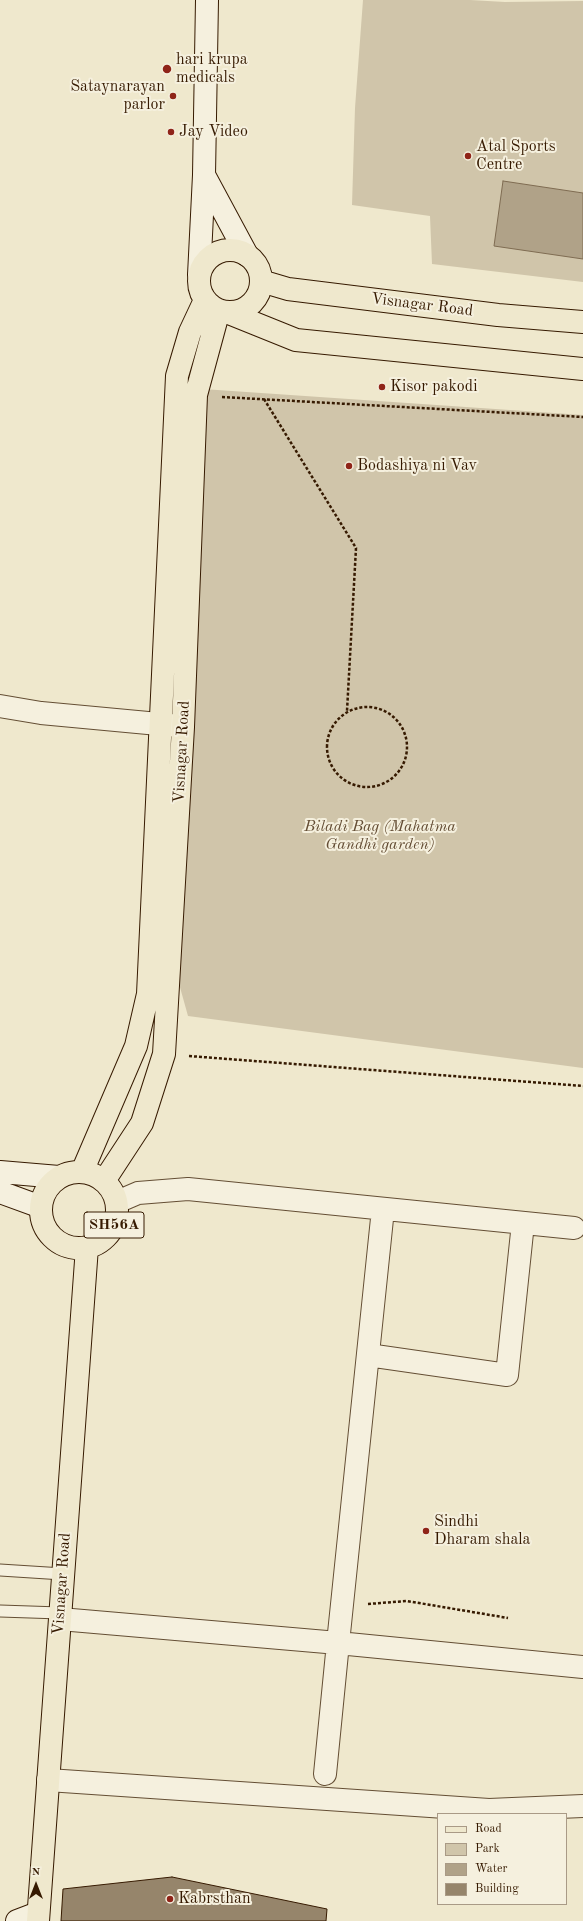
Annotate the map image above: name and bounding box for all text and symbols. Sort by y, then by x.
place label: hari krupa medicals [176,50,248,88]
marker: hari krupa medicals [161,63,173,75]
place label: Sataynarayan parlor [70,77,165,115]
marker: Sataynarayan parlor [168,91,178,101]
place label: Jay Video [179,122,248,142]
marker: Jay Video [166,127,176,137]
place label: Atal Sports Centre [476,137,556,175]
marker: Atal Sports Centre [463,151,473,161]
street label: Visnagar Road [370,289,474,321]
place label: Kisor pakodi [390,377,477,397]
marker: Kisor pakodi [377,382,387,392]
place label: Bodashiya ni Vav [357,456,477,476]
marker: Bodashiya ni Vav [344,461,354,471]
street label: Visnagar Road [170,700,194,804]
park label: Biladi Bag (Mahatma Gandhi garden) [304,817,456,855]
road number: SH56A [84,1212,144,1238]
place label: Sindhi Dharam shala [434,1512,531,1550]
marker: Sindhi Dharam shala [421,1526,431,1536]
street label: Visnagar Road [49,1532,75,1636]
legend [437,1813,567,1905]
text: Road [475,1823,502,1835]
text: Park [475,1843,500,1855]
text: Water [475,1863,507,1875]
north arrow [16,1865,56,1905]
text: N [32,1867,40,1878]
text: Building [475,1883,519,1895]
place label: Kabrsthan [178,1889,251,1909]
marker: Kabrsthan [165,1894,175,1904]

